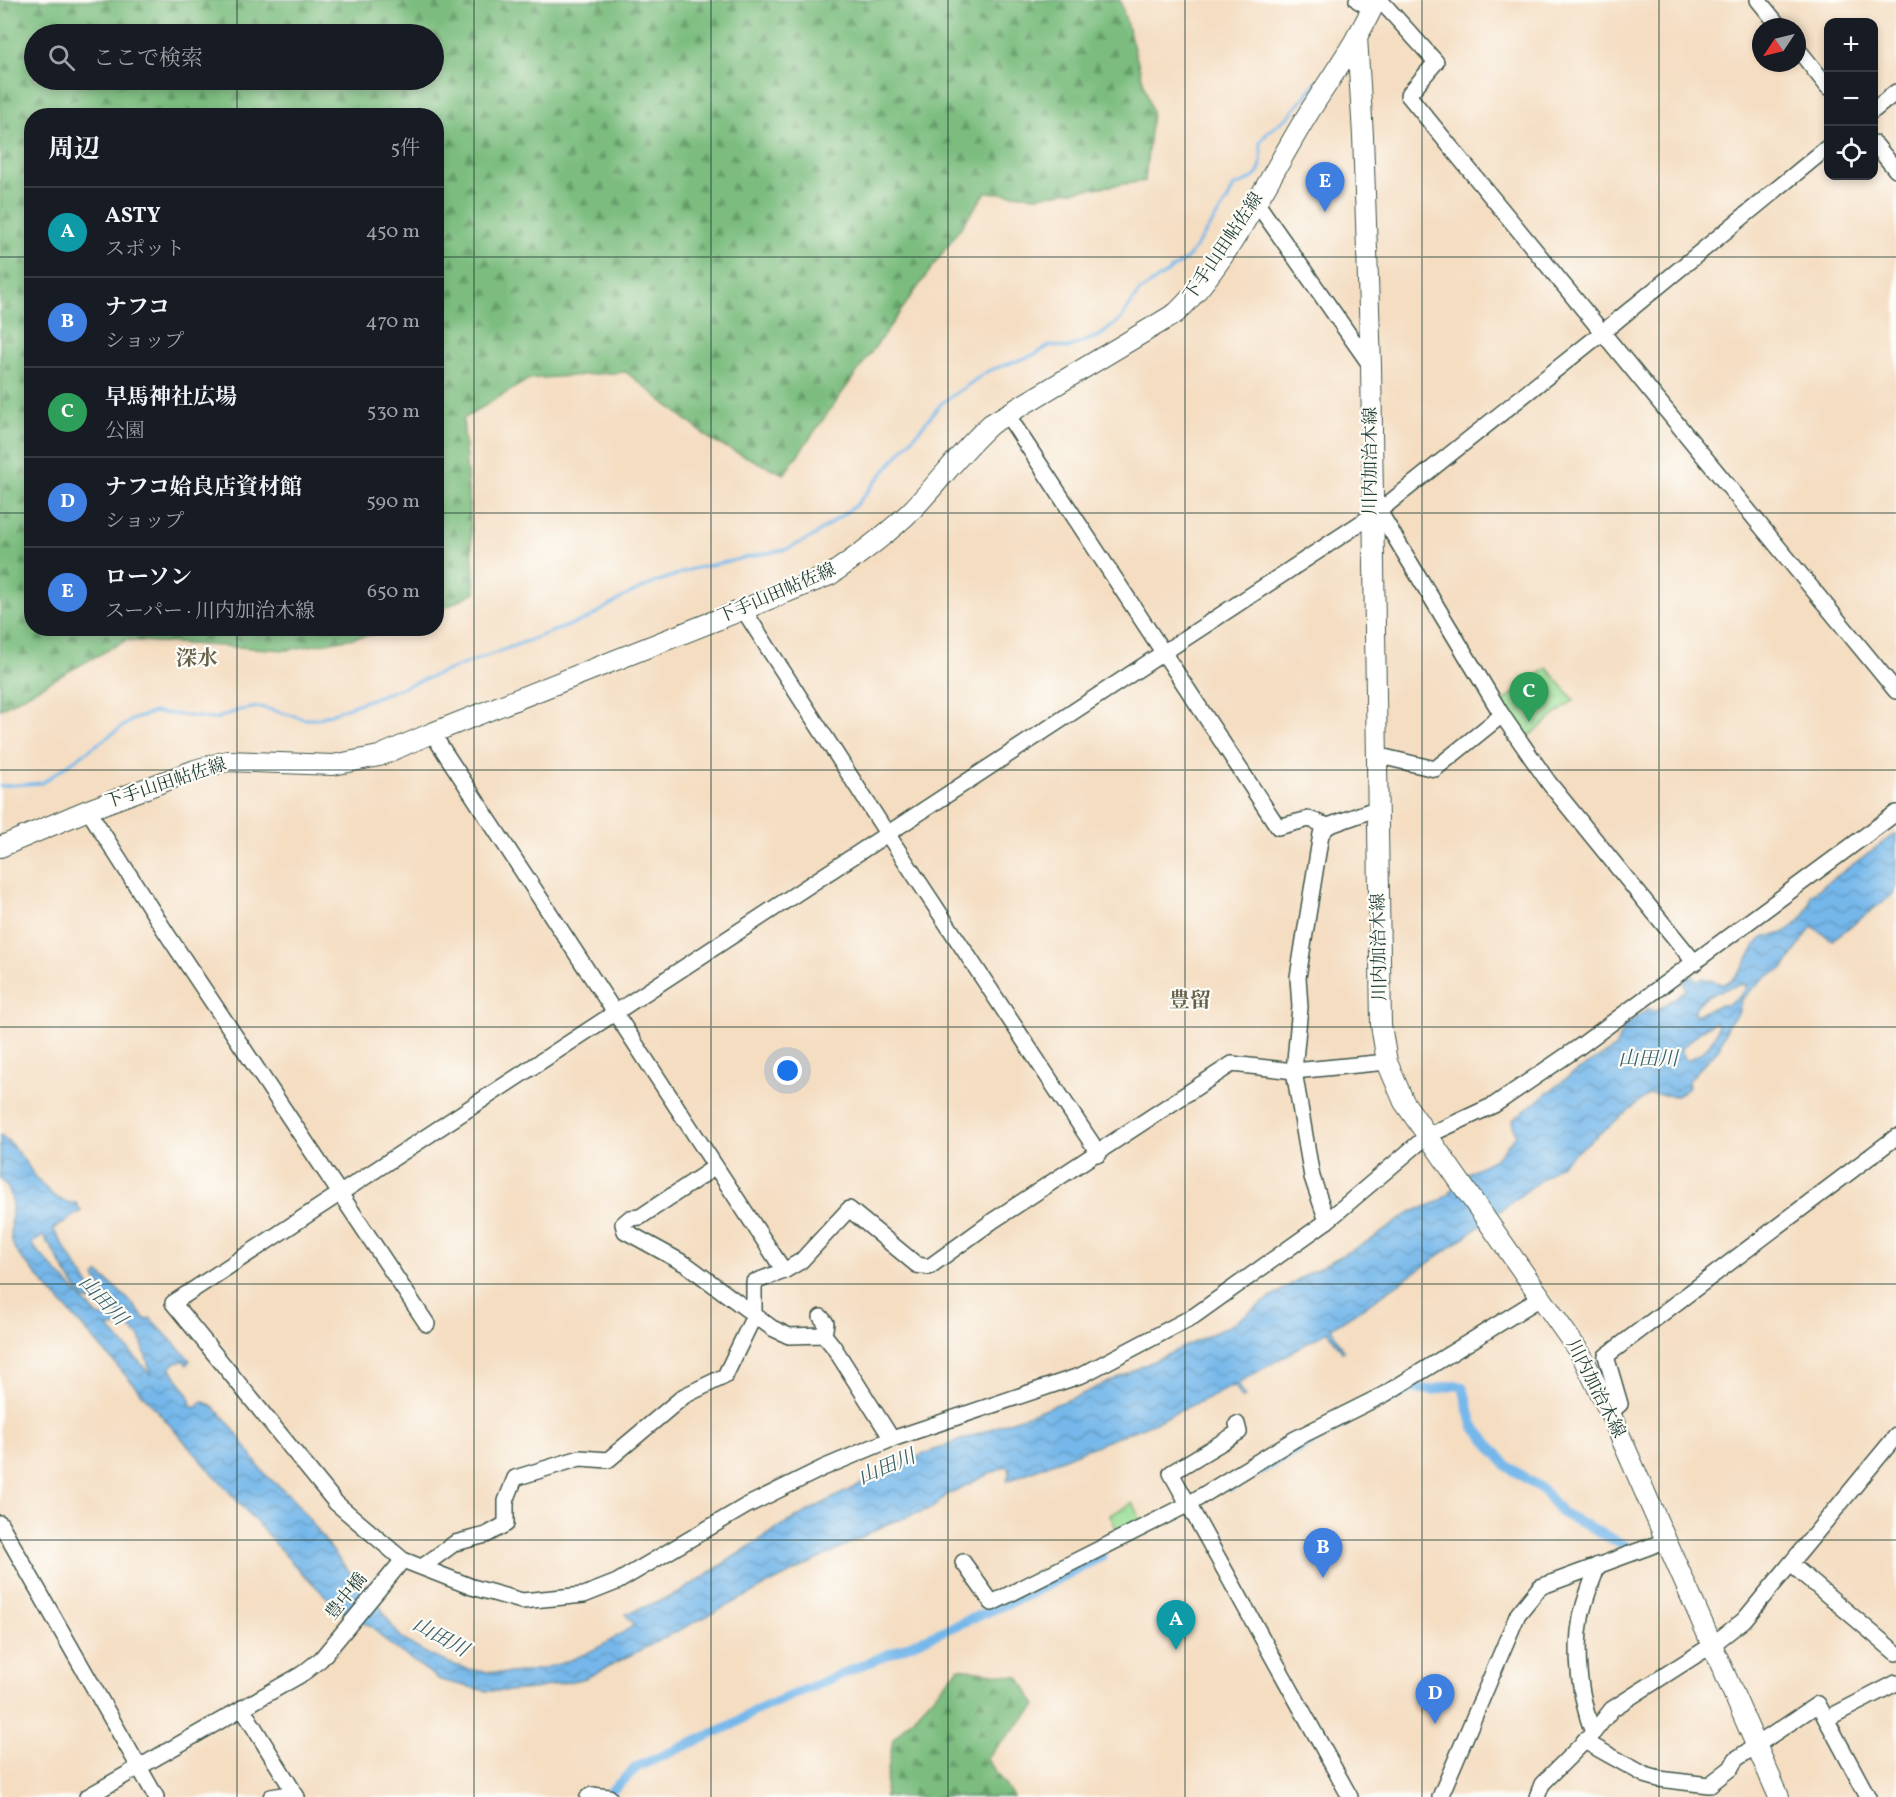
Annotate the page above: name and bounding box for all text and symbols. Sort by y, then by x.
north arrow [1752,18,1806,72]
map controls [1824,18,1878,180]
button: + [1824,18,1878,72]
search box [24,24,444,90]
icon: search [45,41,78,74]
text: ここで検索 [93,44,203,75]
button: − [1824,72,1878,126]
button: locate [1824,126,1878,180]
text: 周辺 [48,132,100,168]
text: 5件 [390,135,420,163]
pin: E [1306,162,1344,212]
street label: 下手山田帖佐線 [1178,188,1270,306]
text: ASTY [105,201,161,232]
text: A [60,218,75,246]
text: 450 m [366,218,420,246]
text: スポット [105,236,185,264]
text: ナフコ [105,293,170,324]
text: B [61,308,74,336]
text: 470 m [365,308,420,336]
text: ショップ [105,328,185,356]
text: 早馬神社広場 [105,383,237,414]
text: C [61,398,74,426]
text: 530 m [367,398,420,426]
street label: 川内加治木線 [1359,407,1384,515]
text: 公園 [105,418,145,446]
text: ナフコ姶良店資材館 [105,473,302,504]
text: D [60,488,75,516]
text: 590 m [366,488,420,516]
text: ショップ [105,508,185,536]
street label: 下手山田帖佐線 [714,558,840,630]
text: ローソン [105,563,192,594]
text: E [61,578,74,606]
text: 650 m [367,578,420,606]
text: スーパー · 川内加治木線 [105,598,315,626]
district label: 深水 [176,645,218,674]
pin: C [1510,672,1549,722]
street label: 下手山田帖佐線 [102,753,230,815]
street label: 川内加治木線 [1367,893,1393,1001]
district label: 豊留 [1169,987,1211,1016]
water label: 山田川 [1618,1046,1680,1074]
your location [773,1056,802,1085]
water label: 山田川 [71,1270,134,1334]
street label: 川内加治木線 [1559,1335,1631,1443]
water label: 山田川 [854,1443,922,1493]
pin: B [1304,1528,1342,1578]
street label: 豊中橋 [320,1568,374,1626]
pin: A [1156,1600,1196,1650]
water label: 山田川 [407,1611,475,1666]
pin: D [1416,1674,1454,1724]

